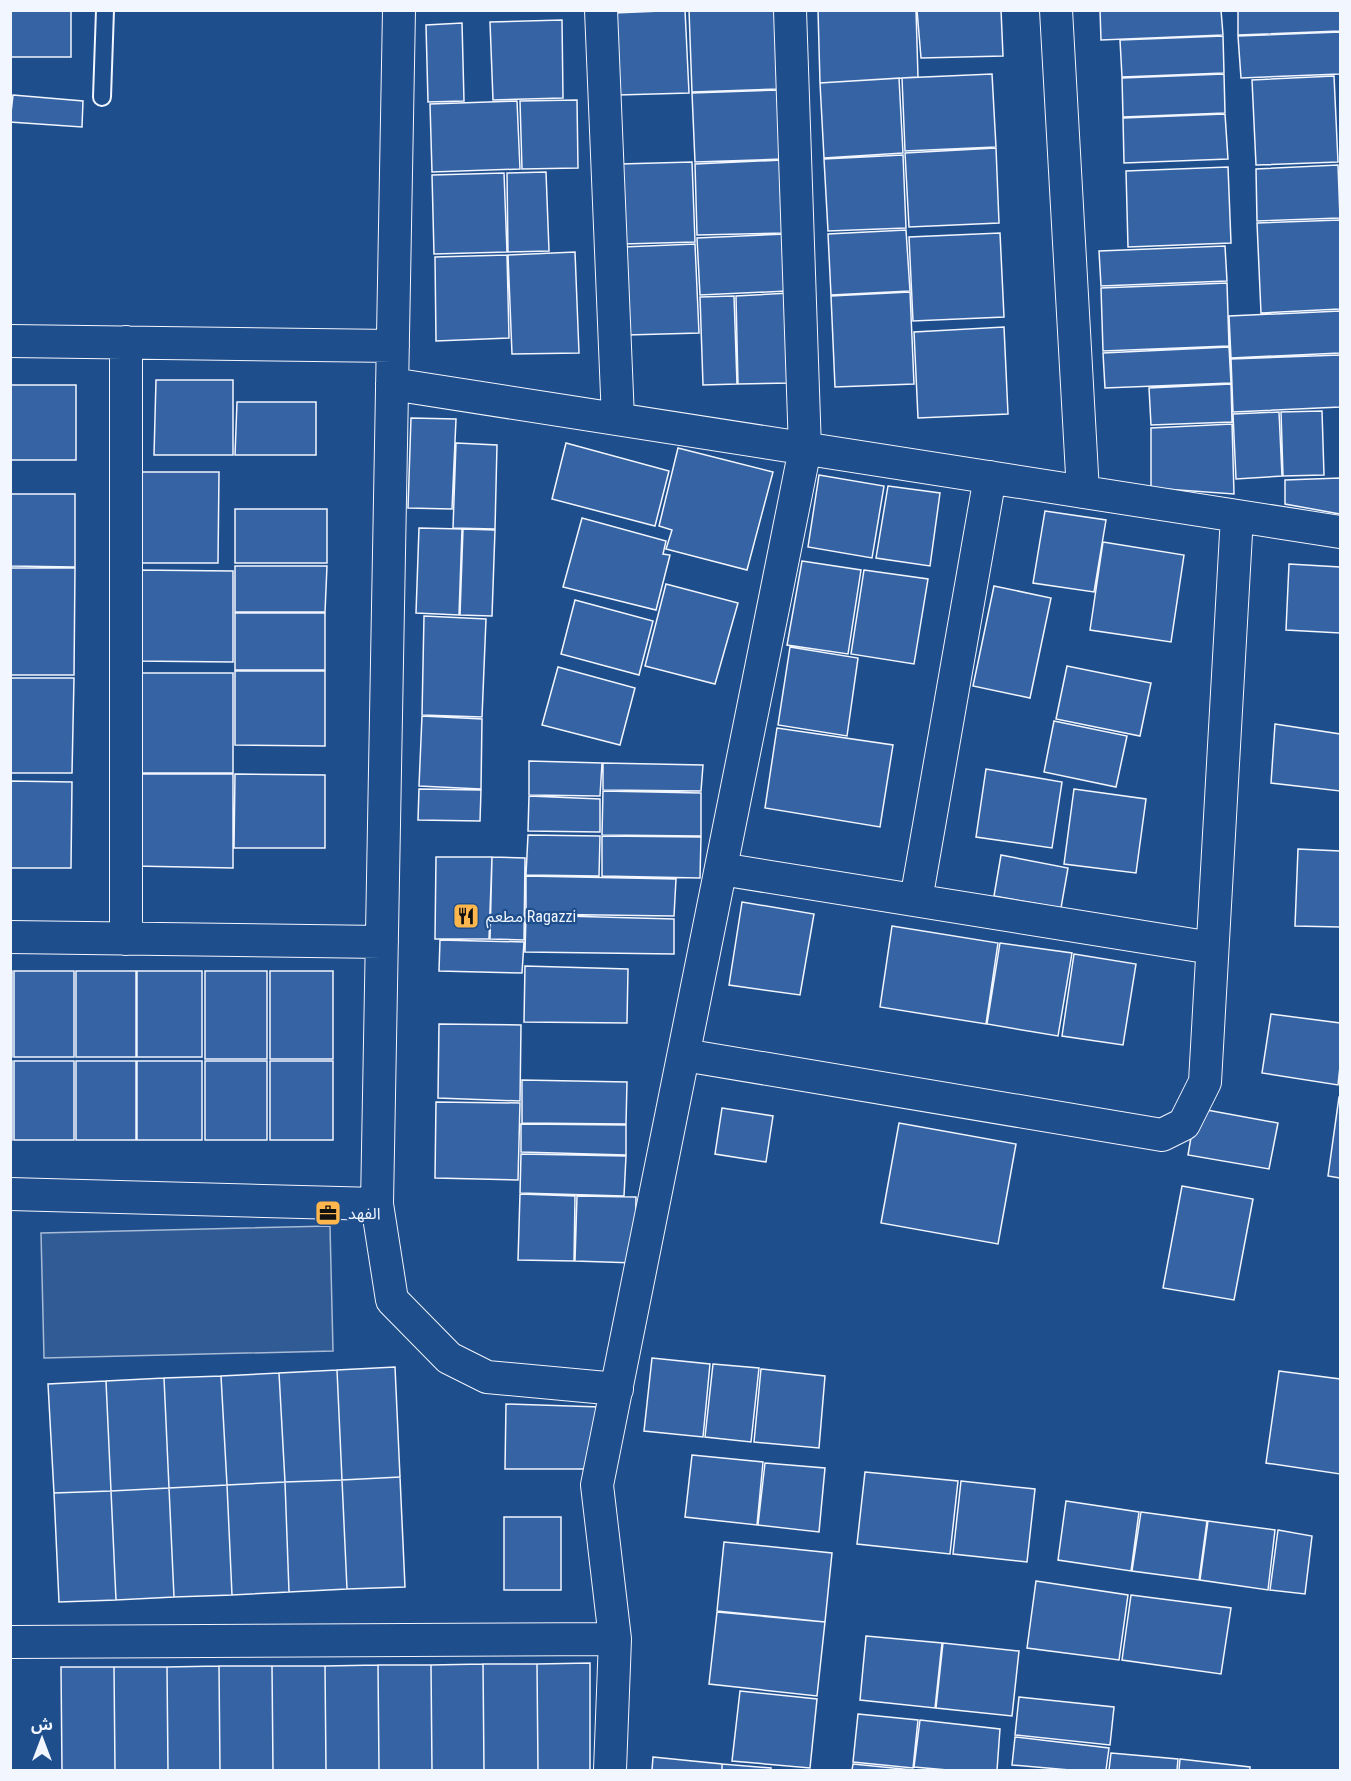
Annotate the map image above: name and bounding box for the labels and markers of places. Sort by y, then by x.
restaurant icon: مطعم Ragazzi [451,901,481,931]
place label: مطعم Ragazzi [486,907,576,929]
office icon: الفهد [313,1198,343,1228]
place label: الفهد [348,1204,381,1223]

